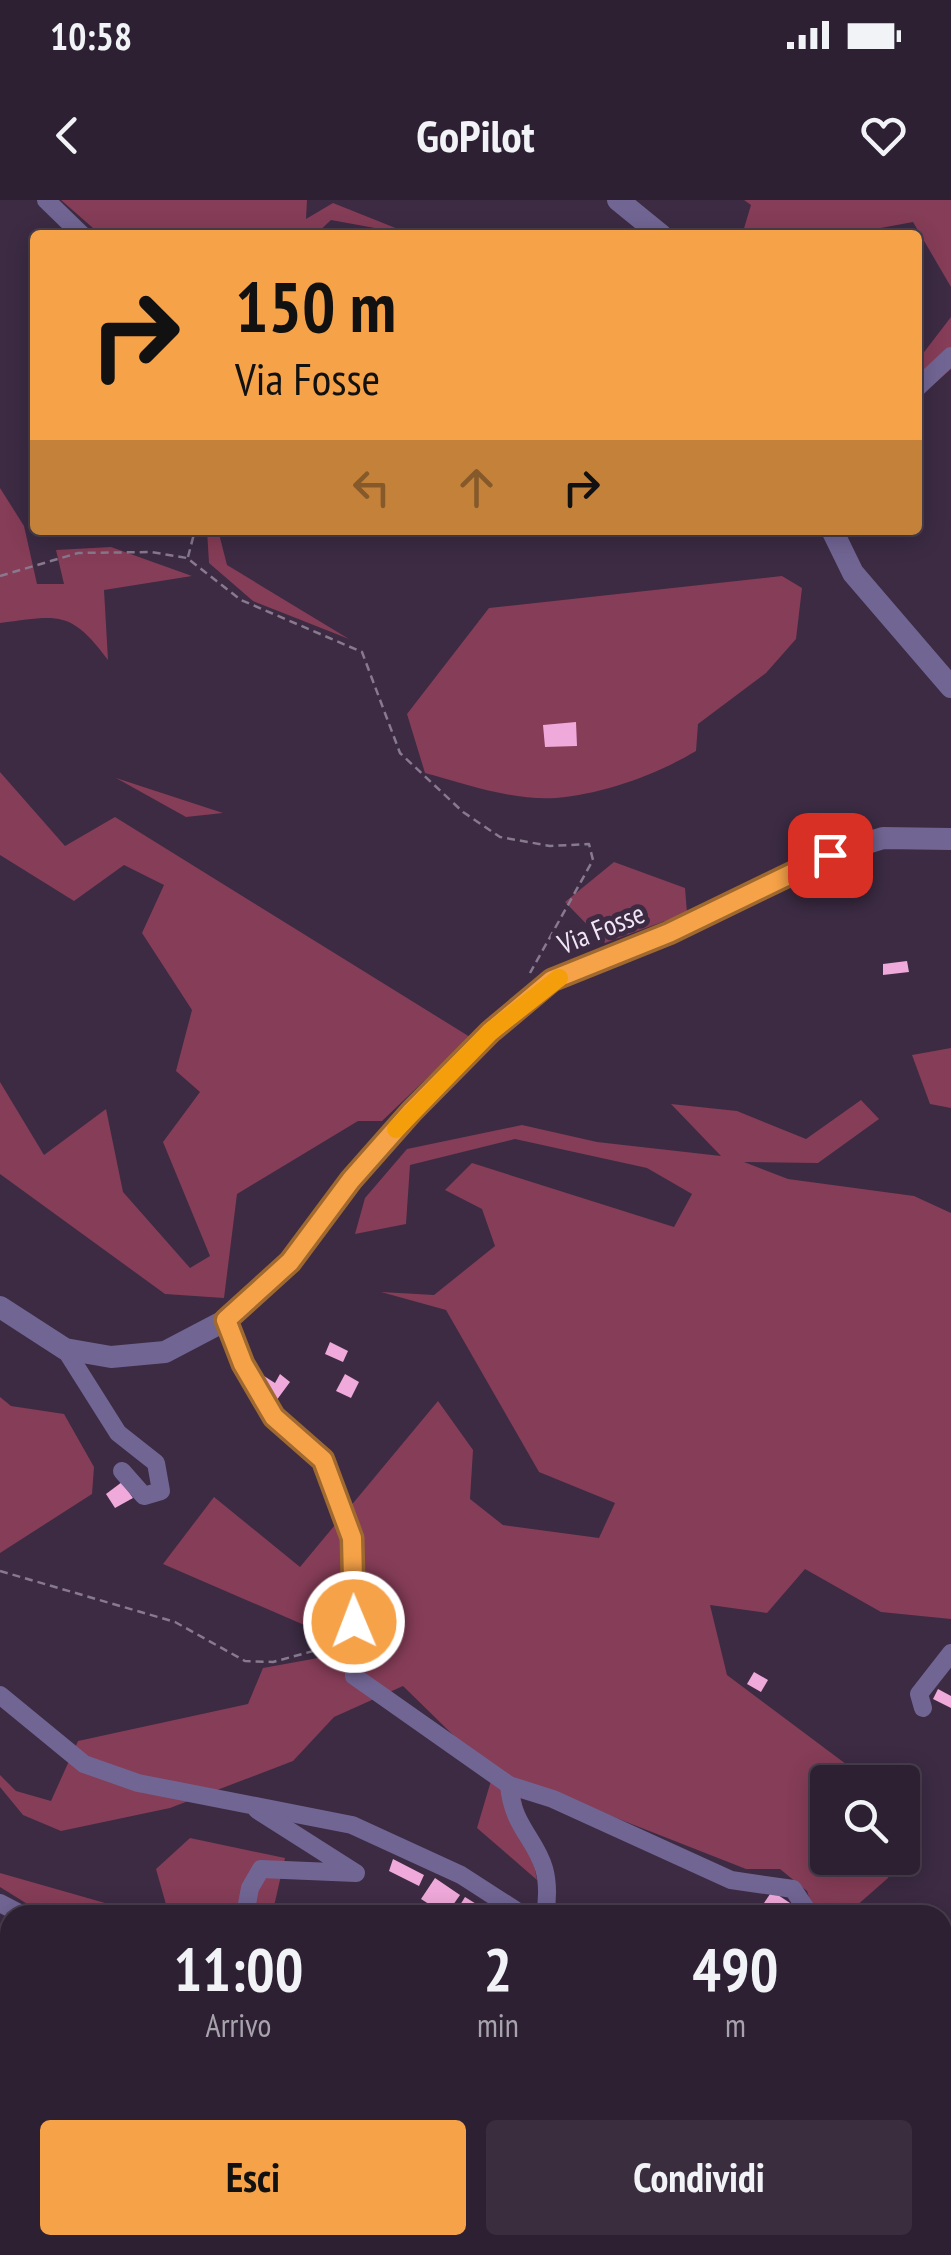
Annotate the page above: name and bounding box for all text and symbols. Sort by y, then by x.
text: 10:58 [50,11,132,60]
text: GoPilot [416,106,535,164]
icon: back [40,108,95,163]
icon: heart [856,108,911,163]
text: 150 m [235,261,396,351]
icon: right [70,270,200,400]
text: Via Fosse [235,349,380,407]
icon: left [344,460,399,515]
icon: ahead [449,460,504,515]
icon: right [554,460,609,515]
pin [788,813,873,898]
icon: arrive [803,828,858,883]
street label: Via Fosse [551,894,650,962]
position arrow [302,1570,406,1674]
map controls [810,1765,920,1875]
button: search [810,1765,920,1875]
text: 11:00 [174,1930,303,2008]
text: 2 [484,1930,512,2008]
text: 490 [692,1930,778,2008]
text: Arrivo [206,2004,271,2046]
text: min [477,2004,519,2046]
text: m [725,2004,746,2046]
button: Esci [40,2120,466,2235]
button: Condividi [486,2120,912,2235]

